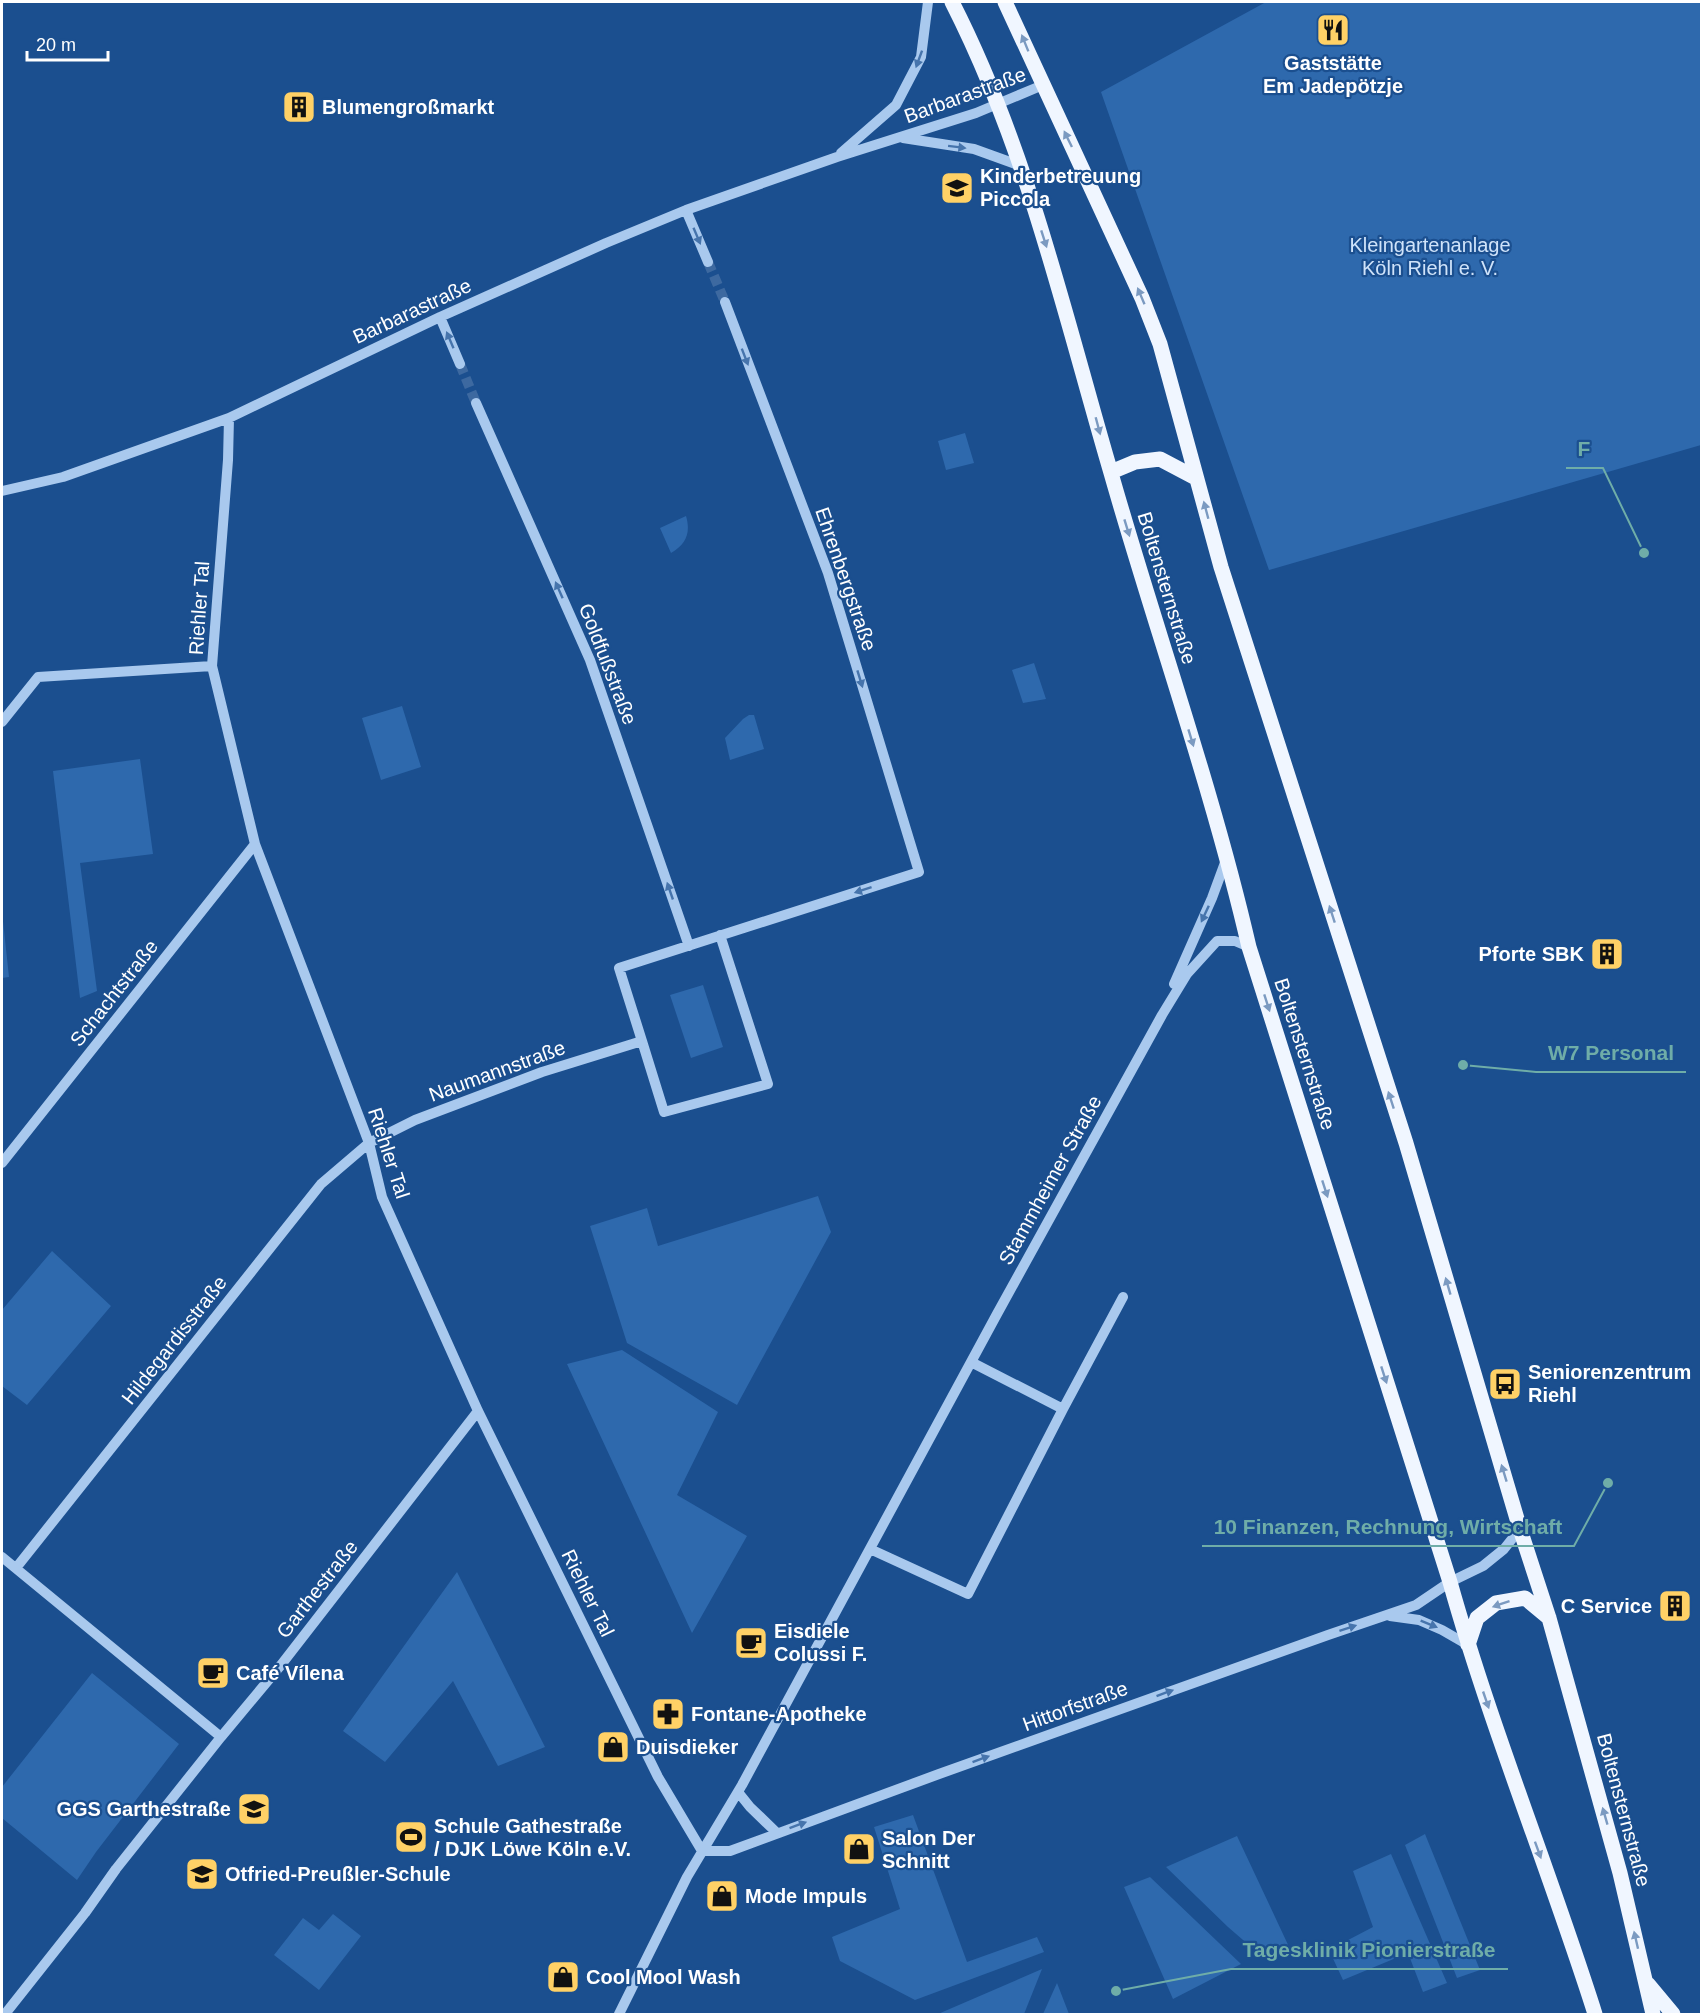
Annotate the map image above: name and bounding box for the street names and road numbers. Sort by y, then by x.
street label: Barbarastraße [901,63,1029,127]
street label: Barbarastraße [349,274,475,348]
street label: Ehrenbergstraße [811,504,881,654]
street label: Boltensternstraße [1133,509,1201,667]
street label: Riehler Tal [185,560,213,656]
street label: Goldfußstraße [575,600,641,728]
street label: Schachtstraße [66,935,162,1051]
street label: Boltensternstraße [1270,976,1340,1132]
street label: Naumannstraße [426,1036,568,1106]
street label: Stammheimer Straße [994,1092,1106,1268]
street label: Riehler Tal [364,1105,414,1201]
street label: Hildegardisstraße [117,1271,231,1409]
street label: Garthestraße [272,1536,362,1642]
street label: Riehler Tal [557,1546,619,1640]
street label: Hittorfstraße [1020,1677,1130,1735]
street label: Boltensternstraße [1593,1731,1655,1889]

